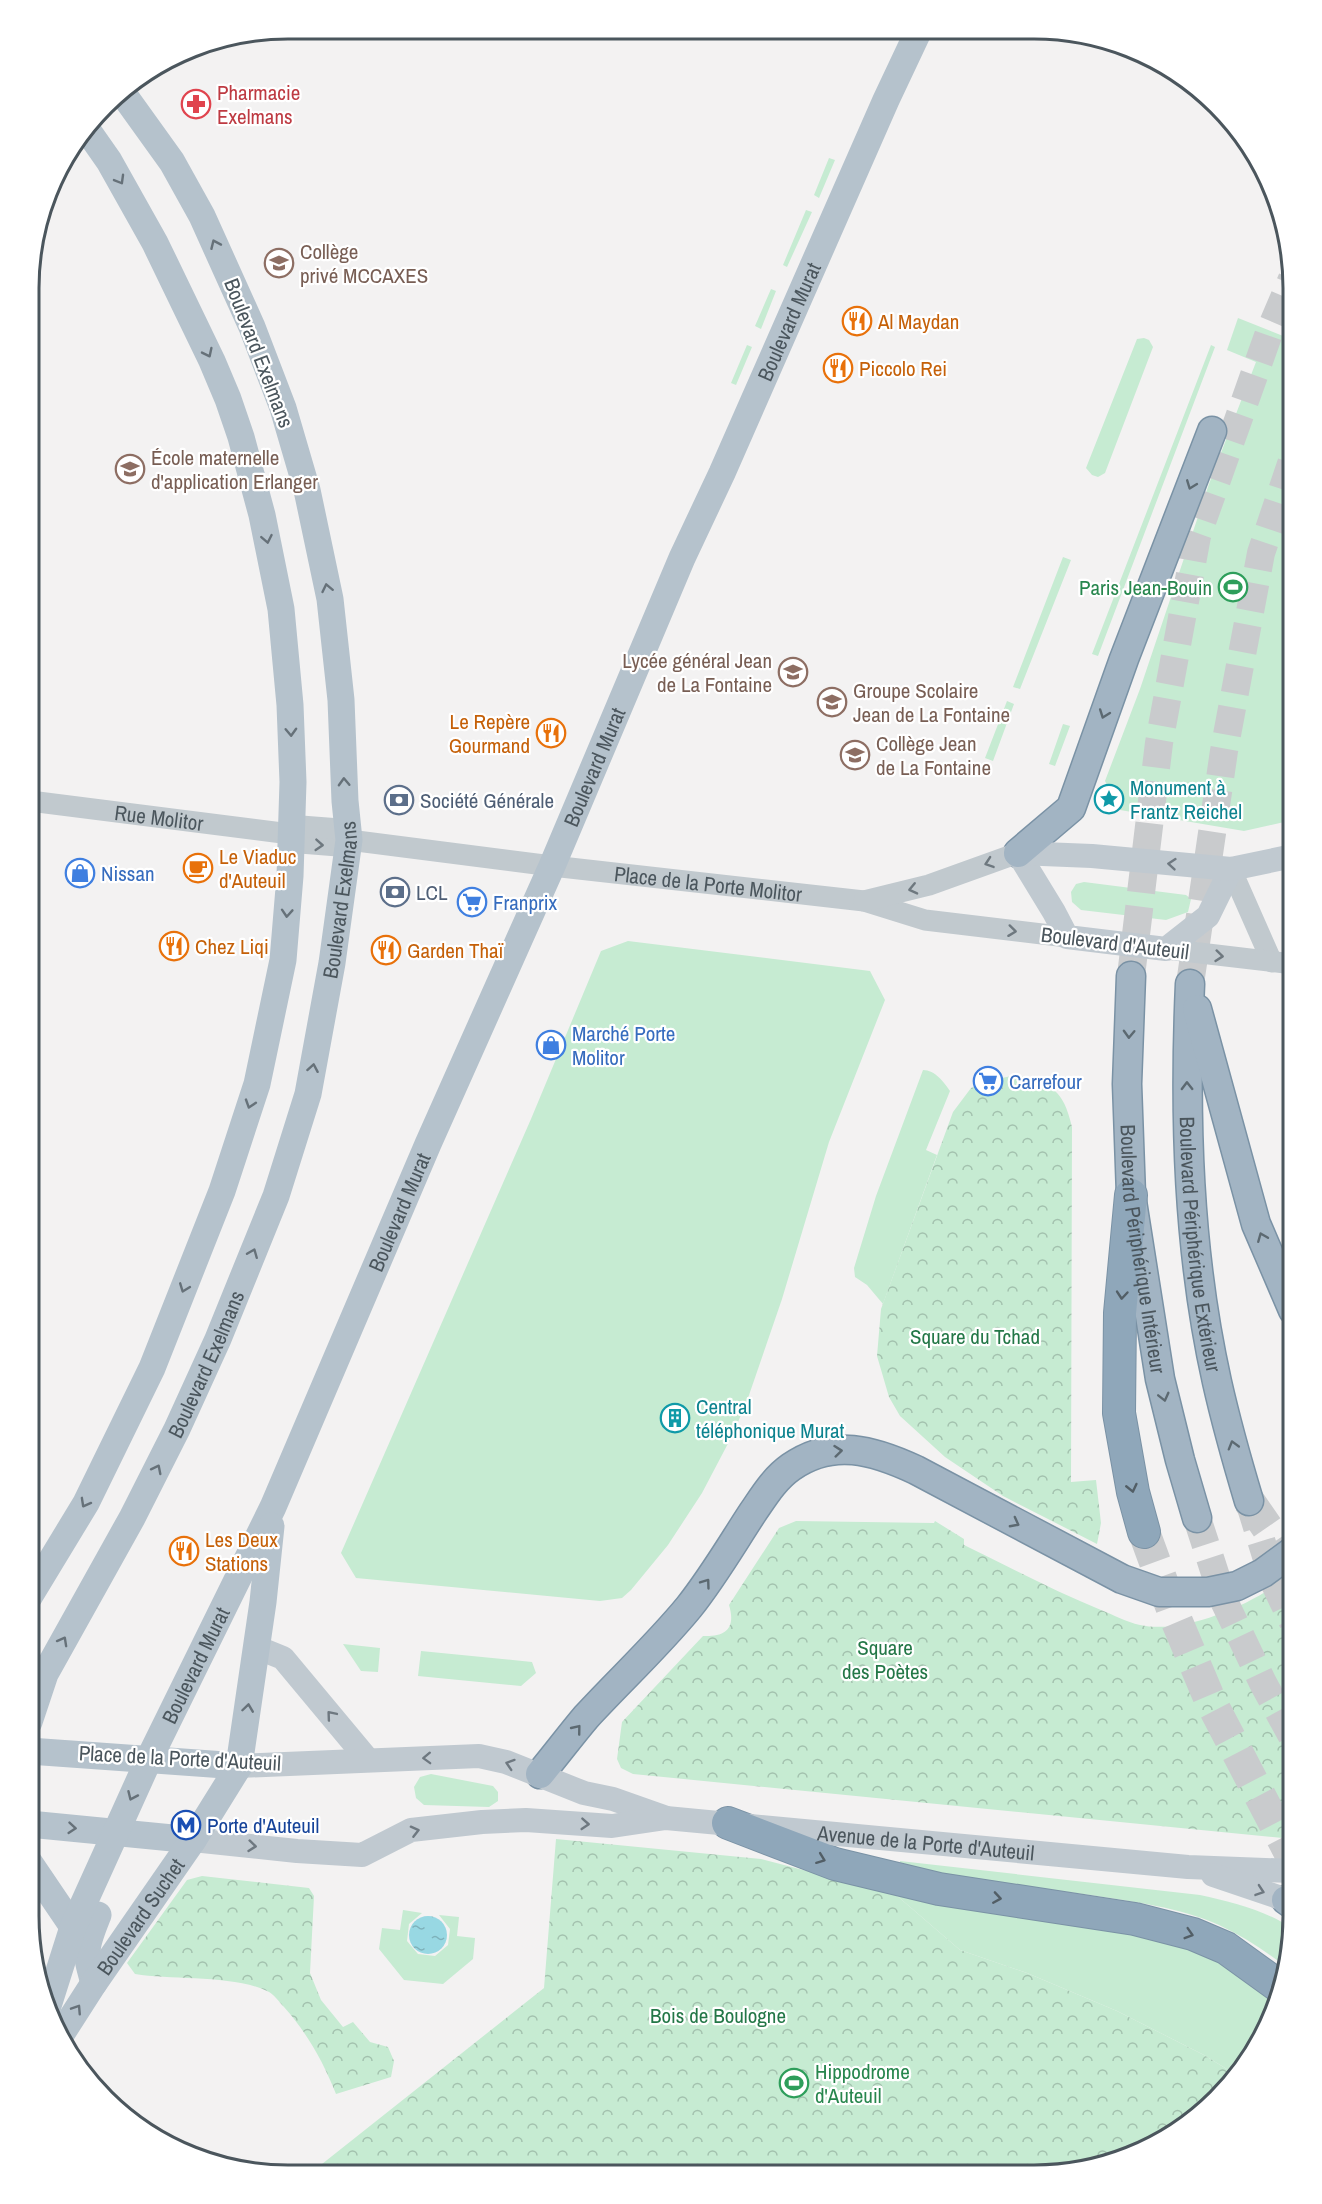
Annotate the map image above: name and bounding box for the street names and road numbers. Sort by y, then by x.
street label: Boulevard Murat [750,258,827,385]
street label: Boulevard Exelmans [217,274,301,432]
street label: Boulevard Murat [556,703,632,831]
street label: Rue Molitor [113,797,205,837]
street label: Boulevard Exelmans [315,820,363,981]
street label: Place de la Porte Molitor [613,859,804,908]
street label: Boulevard d'Auteuil [1039,920,1191,966]
street label: Boulevard Périphérique Extérieur [1173,1116,1229,1375]
street label: Boulevard Périphérique Intérieur [1114,1124,1173,1376]
street label: Boulevard Murat [361,1148,437,1276]
street label: Boulevard Exelmans [160,1286,251,1443]
street label: Boulevard Murat [154,1602,236,1728]
street label: Place de la Porte d'Auteuil [78,1738,282,1778]
street label: Avenue de la Porte d'Auteuil [815,1818,1036,1867]
street label: Boulevard Suchet [89,1852,191,1981]

